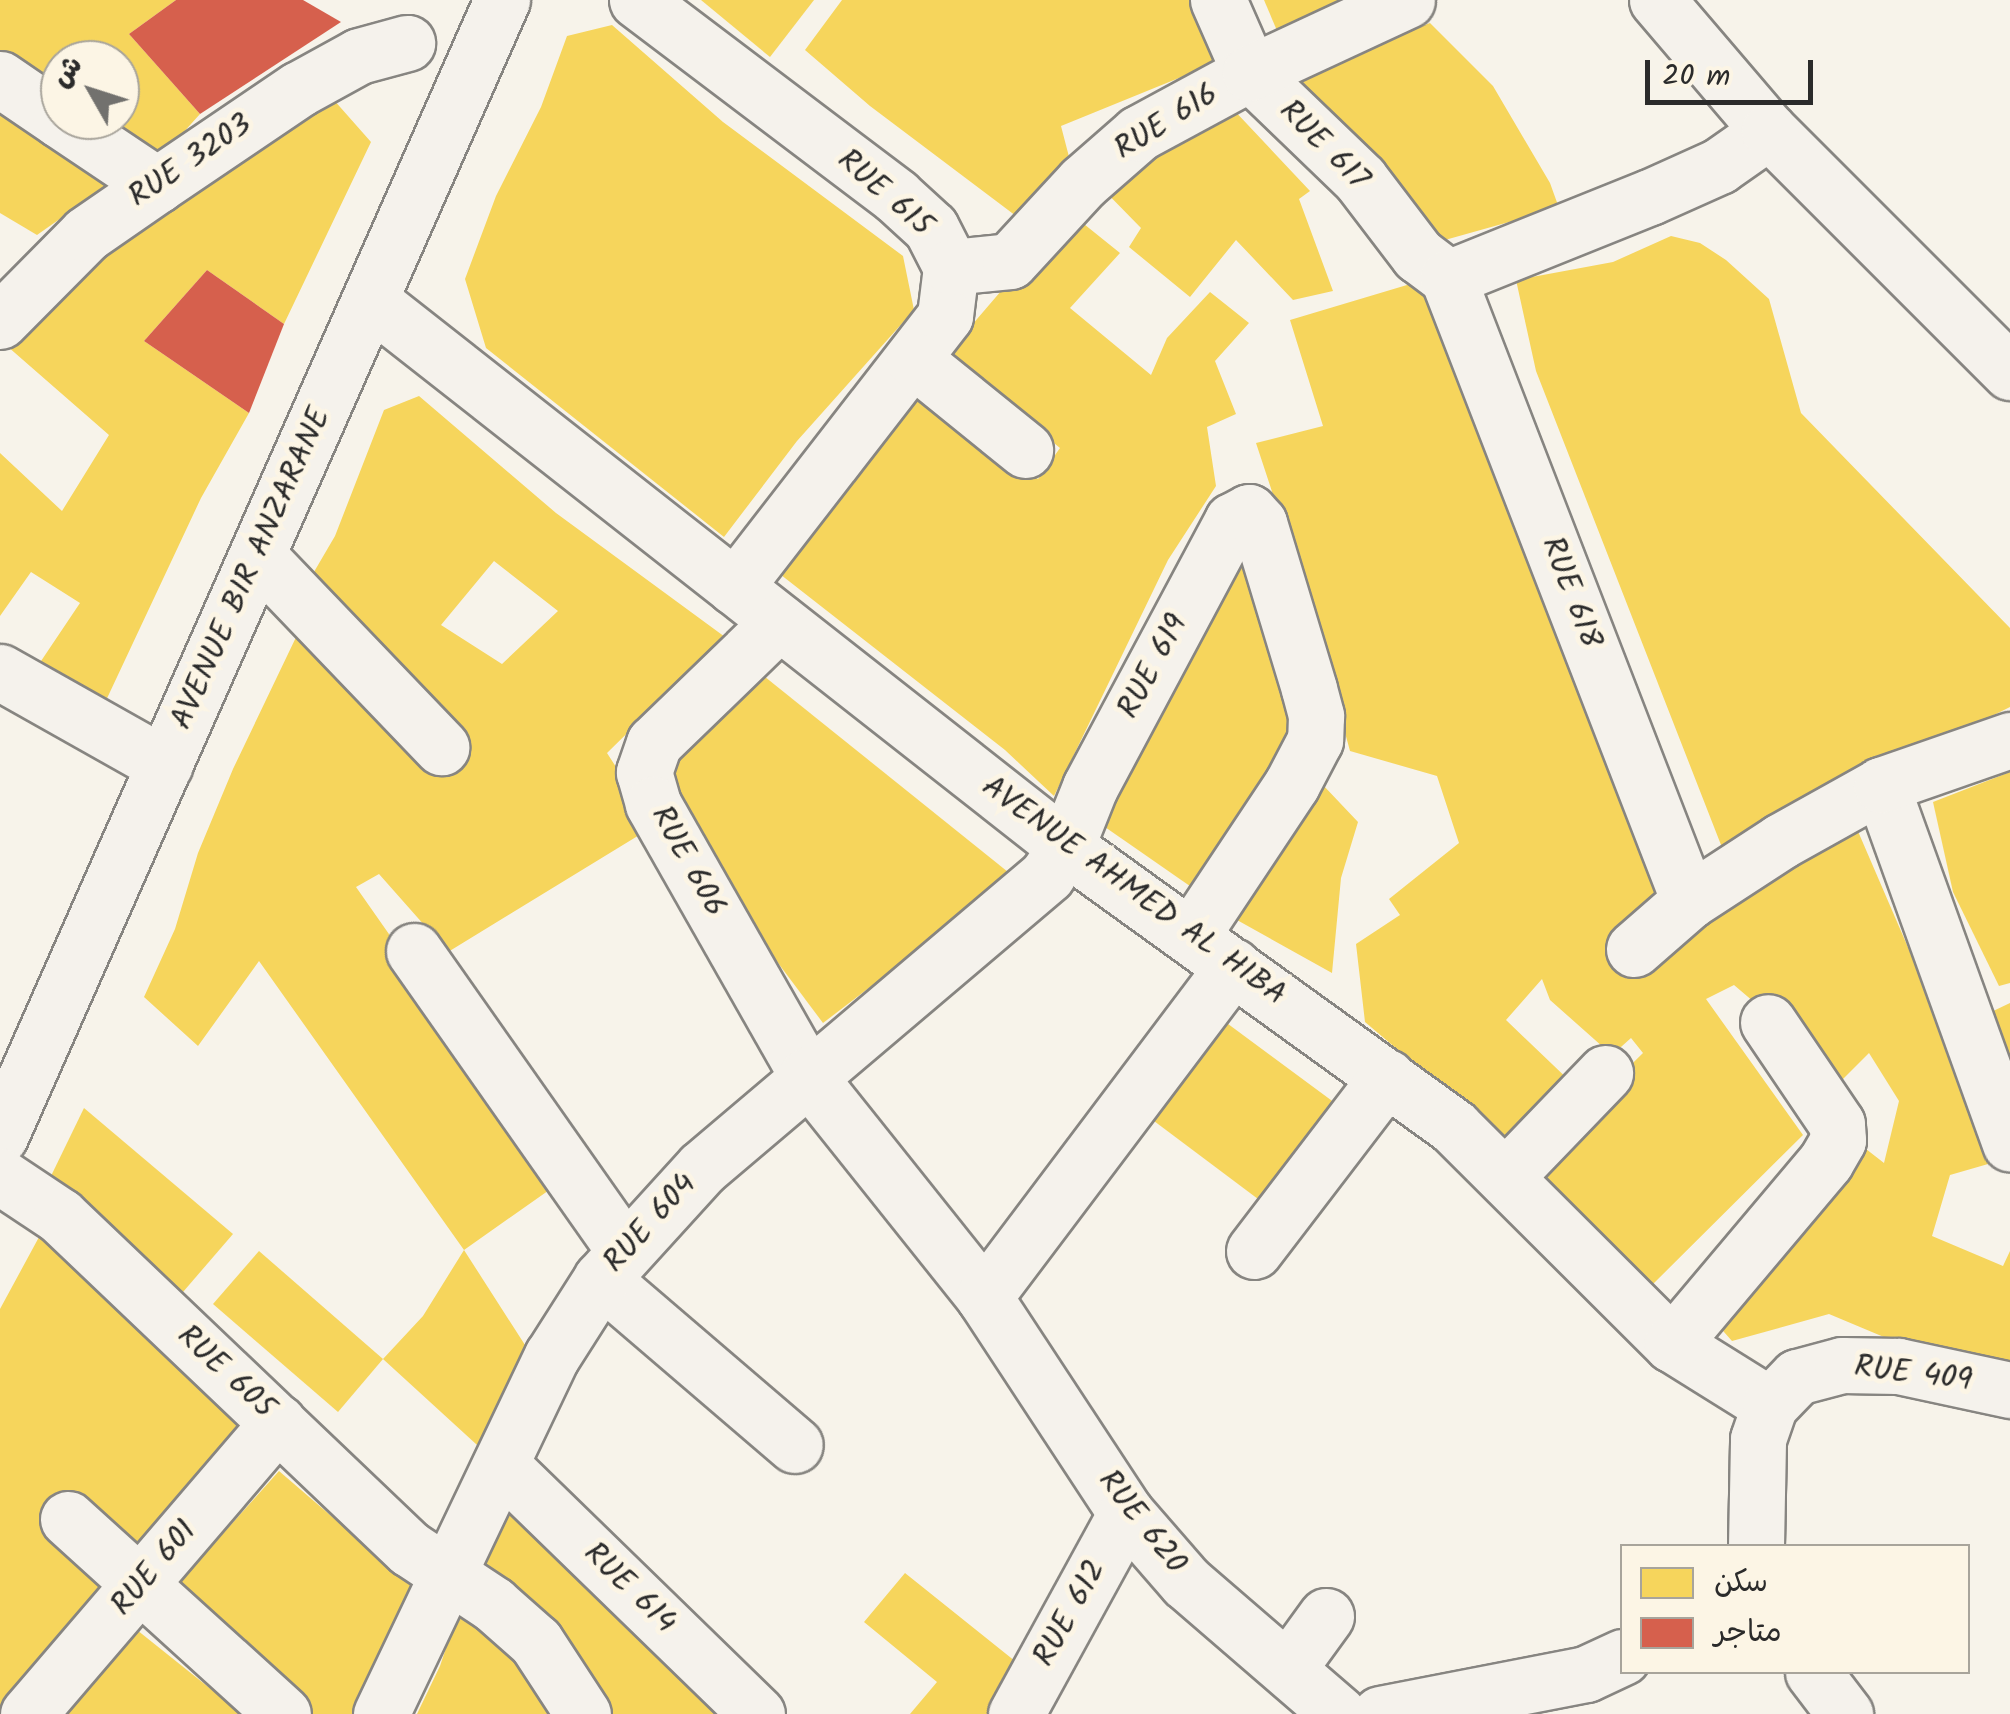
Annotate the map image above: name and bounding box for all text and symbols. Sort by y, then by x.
north arrow [40,40,140,140]
scale bar [1650,40,1818,102]
text: ش [41,46,95,98]
text: 20 m [1662,53,1730,101]
street label: RUE 616 [1108,76,1226,170]
street label: RUE 617 [1270,93,1376,199]
street label: RUE 3203 [122,107,260,217]
street label: RUE 615 [828,142,940,246]
street label: AVENUE BIR ANZARANE [164,402,340,736]
street label: RUE 618 [1531,532,1609,654]
street label: RUE 619 [1111,608,1197,726]
street label: AVENUE AHMED AL HIBA [973,769,1293,1015]
street label: RUE 606 [641,800,733,924]
street label: RUE 604 [596,1166,706,1282]
street label: RUE 605 [168,1318,282,1428]
street label: RUE 409 [1852,1349,1974,1401]
street label: RUE 620 [1088,1463,1194,1583]
street label: RUE 601 [104,1513,206,1625]
street label: RUE 614 [574,1535,684,1643]
legend [1620,1544,1970,1674]
street label: RUE 612 [1026,1554,1116,1674]
text: سكن [1714,1559,1768,1607]
text: متاجر [1714,1609,1782,1657]

